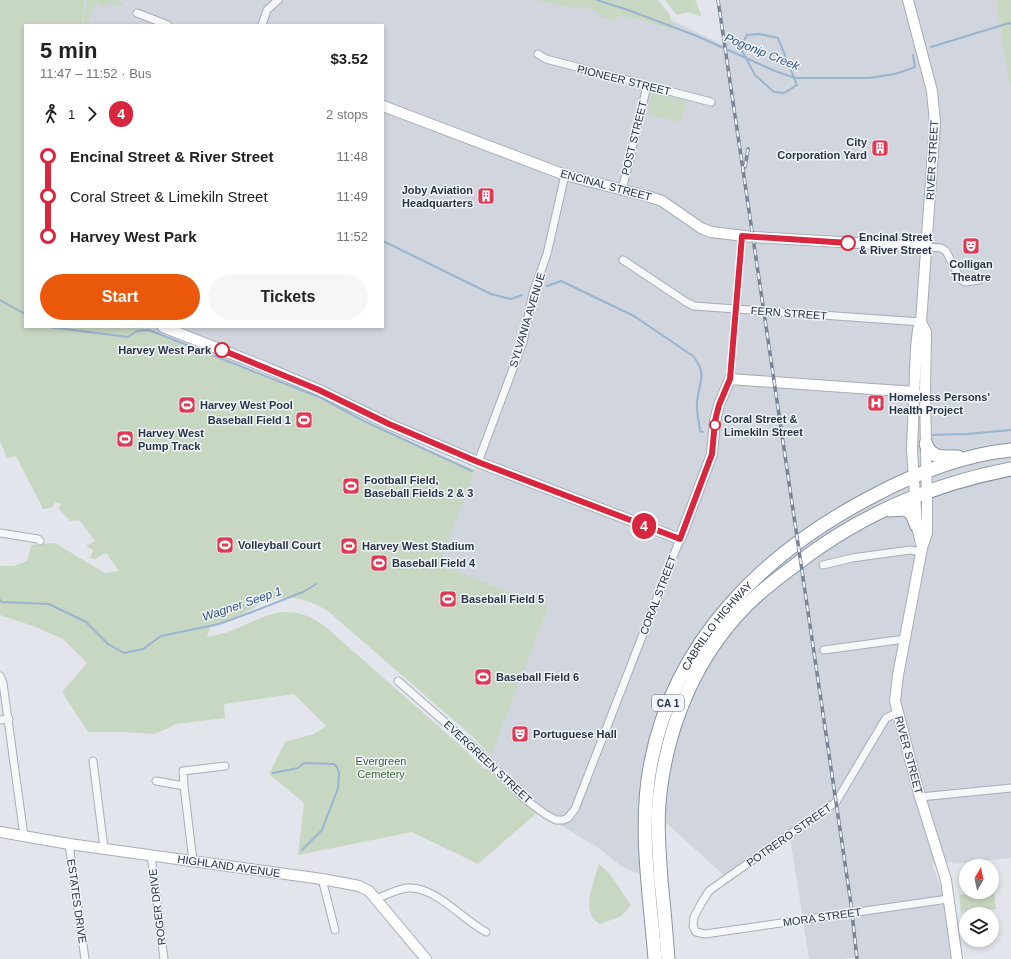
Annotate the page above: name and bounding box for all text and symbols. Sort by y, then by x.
water label: Pogonip Creek [723,31,802,74]
text: 5 min [40,38,97,63]
text: $3.52 [330,50,368,67]
street label: PIONEER STREET [576,63,672,97]
text: 11:47 – 11:52 · Bus [40,66,152,81]
street label: POST STREET [619,99,649,176]
icon: walk [40,103,62,125]
icon: forward [81,103,103,125]
text: 4 [117,106,125,122]
text: 1 [68,107,75,122]
text: 2 stops [326,107,368,122]
street label: RIVER STREET [924,119,940,200]
place label: City Corporation Yard [777,136,868,161]
building icon: City Corporation Yard [870,138,890,158]
text: Encinal Street & River Street [70,148,273,165]
text: 11:48 [336,149,368,164]
street label: ENCINAL STREET [559,167,653,203]
place label: Joby Aviation Headquarters [402,184,473,209]
building icon: Joby Aviation Headquarters [476,186,496,206]
text: Coral Street & Limekiln Street [70,188,268,205]
text: 11:49 [336,189,368,204]
text: Harvey West Park [70,228,196,245]
text: 11:52 [336,229,368,244]
place label: Encinal Street & River Street [859,231,933,256]
marker: Encinal Street & River Street [840,235,856,251]
theatre icon: Colligan Theatre [961,236,981,256]
place label: Colligan Theatre [949,258,993,283]
street label: SYLVANIA AVENUE [507,271,547,369]
button: Start [40,274,200,320]
button: Tickets [208,274,368,320]
street label: FERN STREET [750,304,828,322]
marker: Harvey West Park [214,342,230,358]
place label: Harvey West Park [118,344,212,356]
place label: Homeless Persons' Health Project [889,391,990,416]
hospital icon: Homeless Persons' Health Project [866,393,886,413]
sports icon: Harvey West Pool [177,395,197,415]
place label: Harvey West Pool [200,399,293,411]
sports icon: Baseball Field 1 [294,410,314,430]
place label: Coral Street & Limekiln Street [724,413,803,438]
place label: Baseball Field 1 [208,414,291,426]
marker: Coral Street & Limekiln Street [709,419,721,431]
place label: Harvey West Pump Track [138,427,204,452]
sports icon: Harvey West Pump Track [115,429,135,449]
place label: Football Field, Baseball Fields 2 & 3 [364,474,473,499]
sports icon: Football Field, Baseball Fields 2 & 3 [341,476,361,496]
line badge: 4 [631,513,657,539]
text: 4 [640,518,648,534]
sports icon: Volleyball Court [215,535,235,555]
sports icon: Harvey West Stadium [339,536,359,556]
place label: Volleyball Court [238,539,321,551]
place label: Harvey West Stadium [362,540,475,552]
sports icon: Baseball Field 4 [369,553,389,573]
street label: CORAL STREET [637,553,679,636]
place label: Baseball Field 4 [392,557,476,569]
street label: CABRILLO HIGHWAY [679,578,755,672]
water label: Wagner Seep 1 [200,584,284,624]
sports icon: Baseball Field 5 [438,589,458,609]
place label: Baseball Field 5 [461,593,544,605]
sports icon: Baseball Field 6 [473,667,493,687]
place label: Baseball Field 6 [496,671,579,683]
road number: CA 1 [652,695,684,711]
street label: RIVER STREET [893,715,925,795]
street label: EVERGREEN STREET [442,718,535,806]
theatre icon: Portuguese Hall [510,724,530,744]
place label: Portuguese Hall [533,728,617,740]
park label: Evergreen Cemetery [356,755,406,780]
street label: POTRERO STREET [744,801,834,869]
street label: HIGHLAND AVENUE [177,853,281,879]
street label: ESTATES DRIVE [65,858,89,944]
north arrow [959,859,999,899]
map controls [959,859,999,947]
street label: ROGER DRIVE [146,868,168,946]
street label: MORA STREET [782,906,862,928]
button: layers [959,907,999,947]

